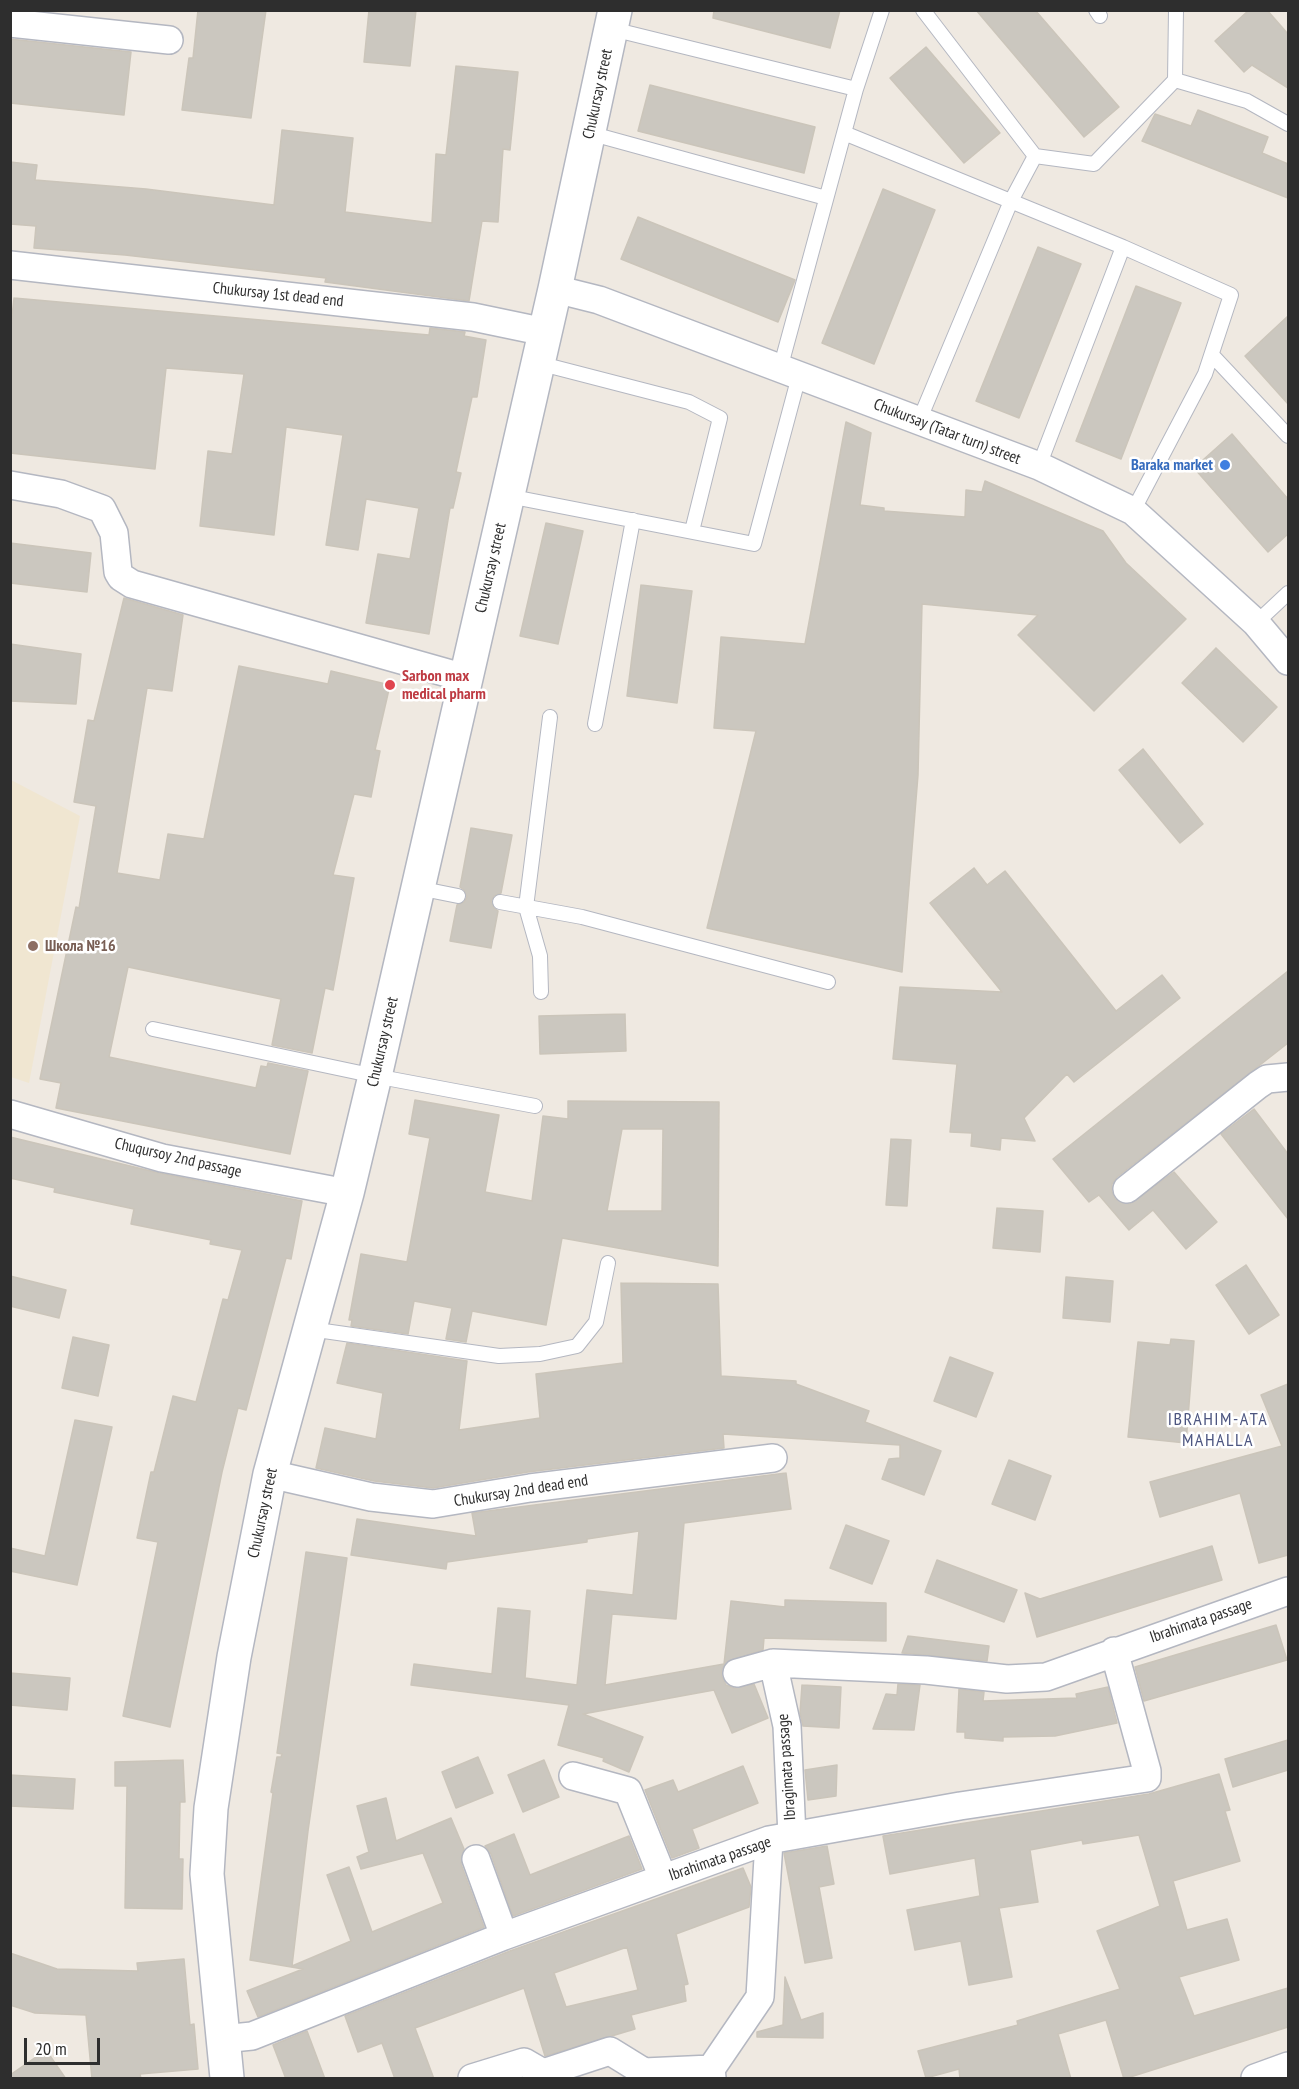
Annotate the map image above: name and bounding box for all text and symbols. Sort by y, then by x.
street label: Chukursay street [579,47,617,141]
street label: Chukursay 1st dead end [212,279,344,311]
street label: Chukursay (Tatar turn) street [871,395,1023,469]
place label: Baraka market [1131,455,1213,475]
marker: Baraka market [1218,458,1232,472]
street label: Chukursay street [471,521,511,615]
place label: Sarbon max medical pharm [402,666,486,704]
marker: Sarbon max medical pharm [383,678,397,692]
place label: Школа №16 [45,936,116,956]
marker: Школа №16 [26,939,40,953]
street label: Chukursay street [363,995,403,1089]
street label: Chuqursoy 2nd passage [113,1134,243,1182]
district label: IBRAHIM-АTA MAHALLA [1168,1409,1268,1452]
street label: Chukursay street [244,1466,282,1560]
street label: Chukursay 2nd dead end [453,1471,589,1511]
street label: Ibrahimаta passage [1147,1594,1255,1648]
street label: Ibragimаta passage [774,1713,800,1821]
street label: Ibrahimаta passage [666,1832,774,1886]
scale bar [27,2026,104,2064]
text: 20 m [35,2037,67,2060]

